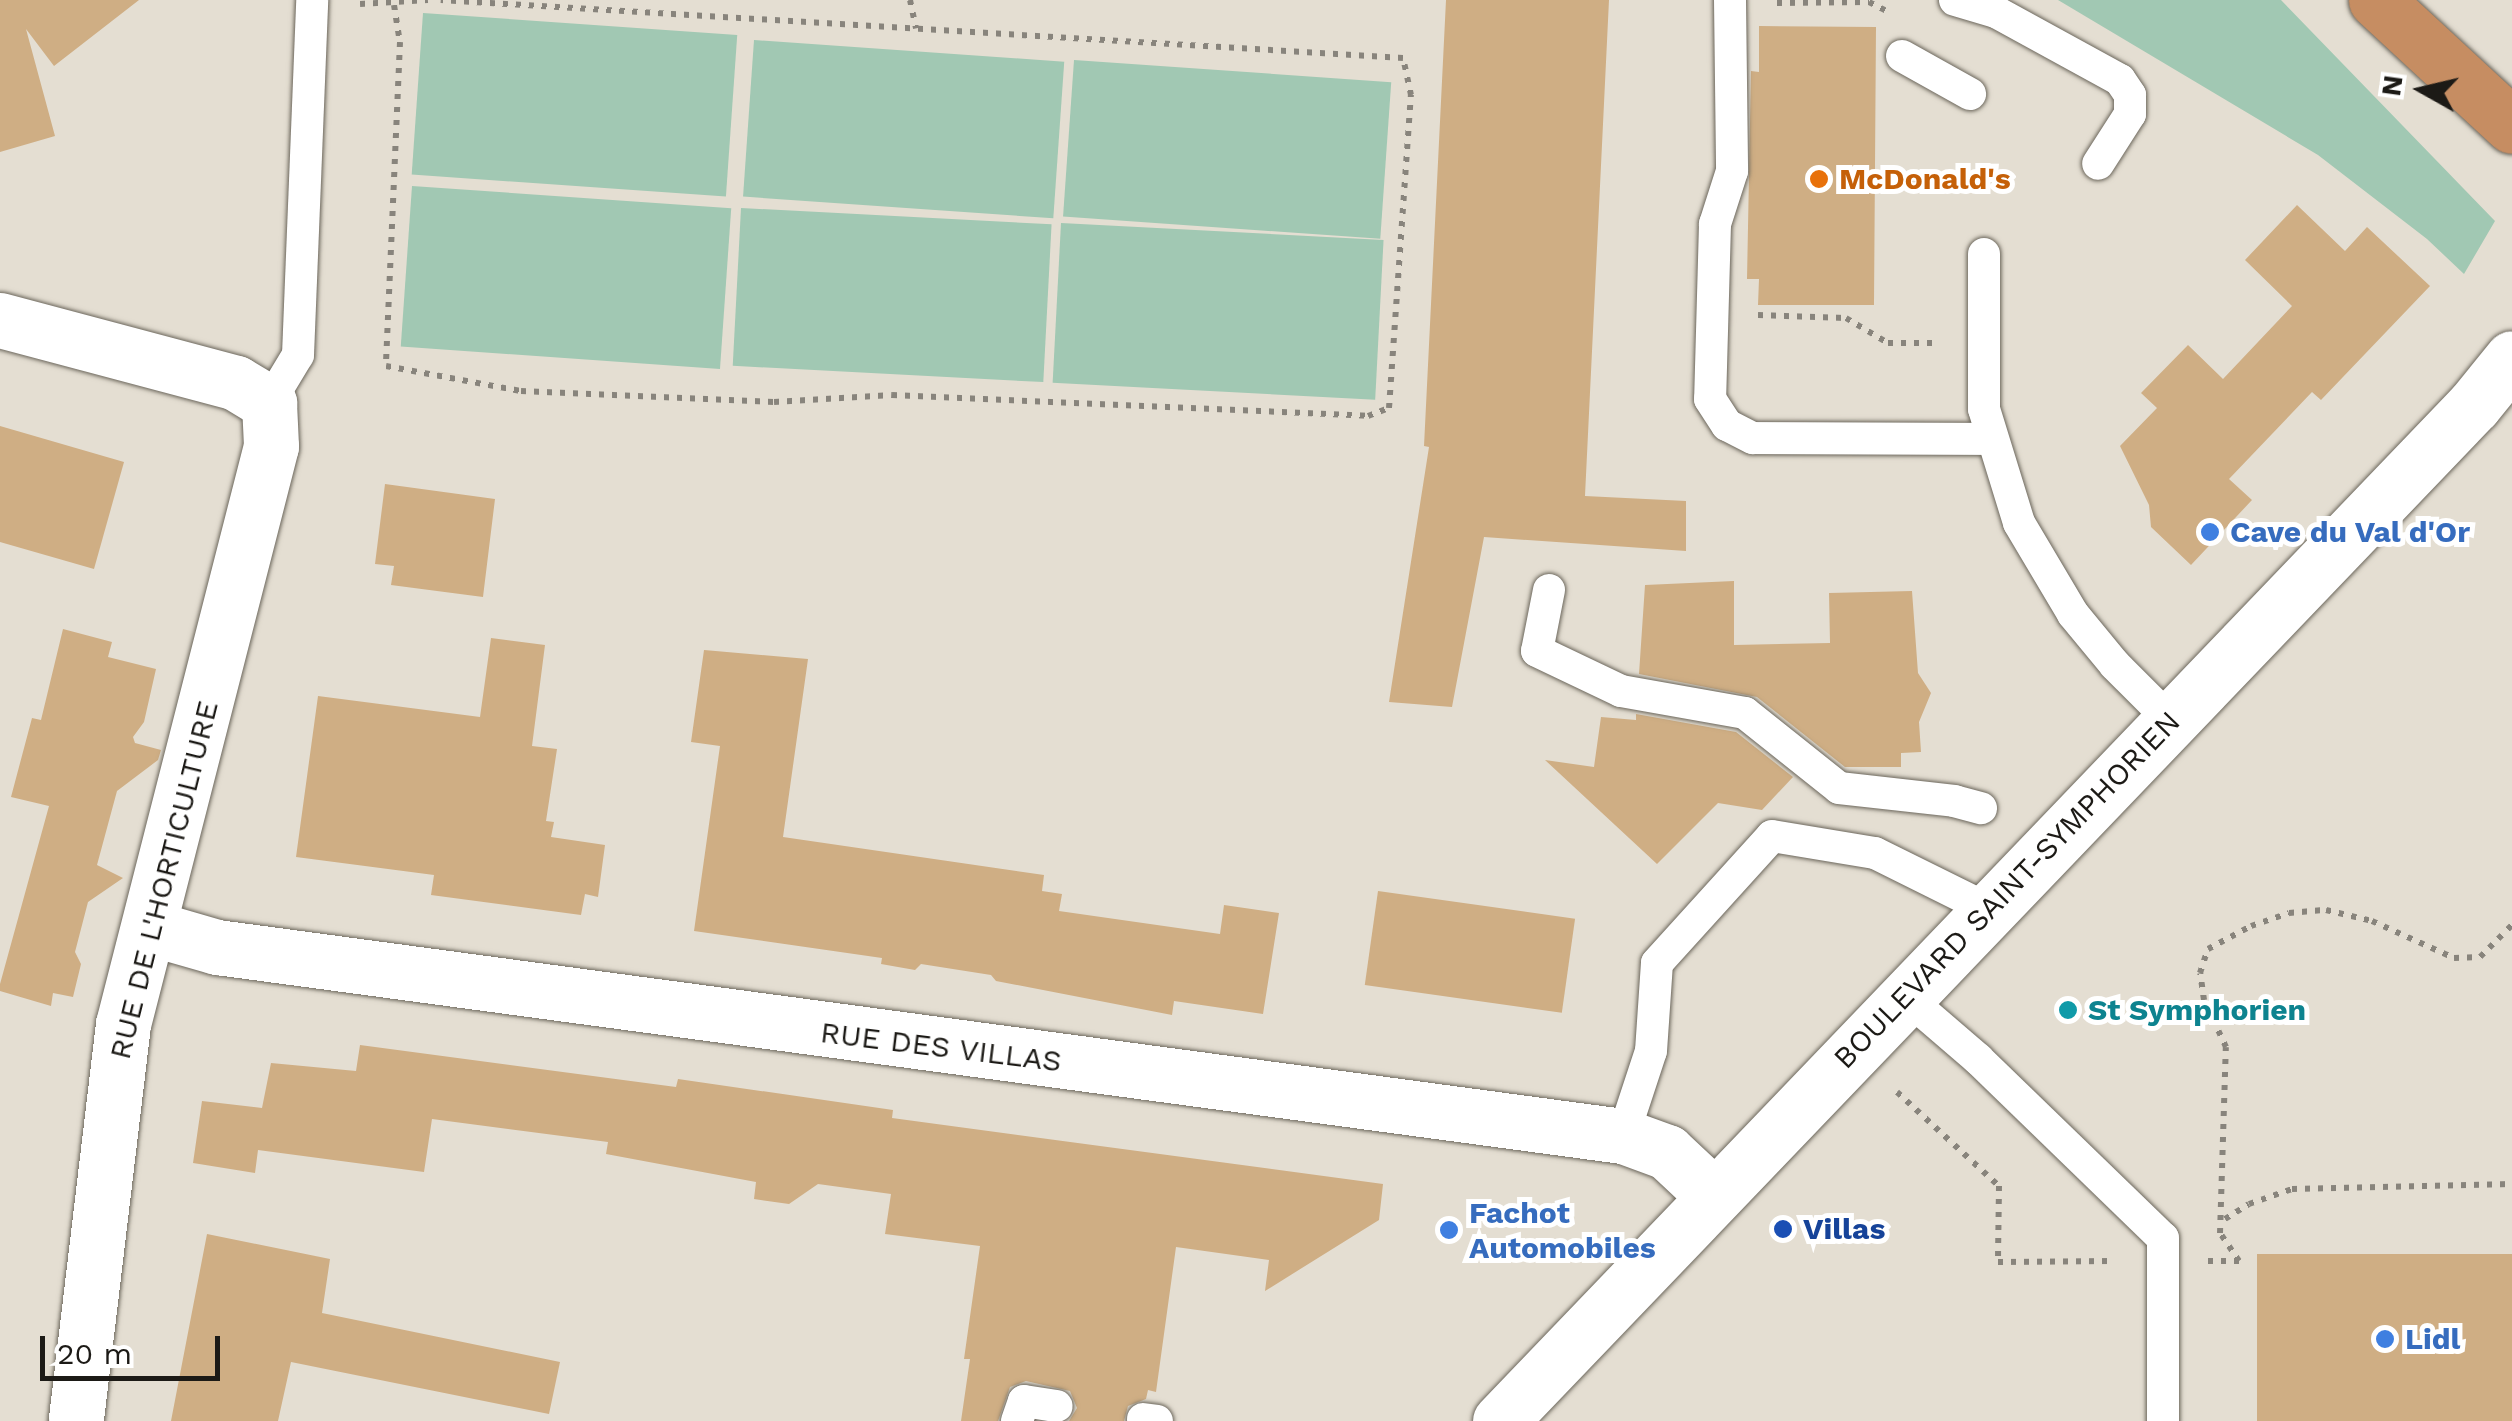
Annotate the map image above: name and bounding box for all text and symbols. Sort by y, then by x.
north arrow [2372,40,2472,140]
text: N [2374,73,2410,98]
place label: McDonald's [1839,161,2011,197]
marker: McDonald's [1808,168,1830,190]
place label: Cave du Val d'Or [2230,514,2471,550]
marker: Cave du Val d'Or [2199,521,2221,543]
street label: RUE DE L'HORTICULTURE [102,697,226,1063]
street label: BOULEVARD SAINT-SYMPHORIEN [1826,704,2188,1076]
place label: St Symphorien [2088,992,2306,1028]
marker: St Symphorien [2057,999,2079,1021]
street label: RUE DES VILLAS [818,1014,1064,1080]
place label: Fachot Automobiles [1469,1195,1656,1266]
place label: Villas [1803,1211,1885,1247]
marker: Villas [1772,1218,1794,1240]
marker: Fachot Automobiles [1438,1219,1460,1241]
scale bar [45,1316,225,1378]
place label: Lidl [2405,1321,2460,1357]
marker: Lidl [2374,1328,2396,1350]
text: 20 m [57,1336,132,1371]

